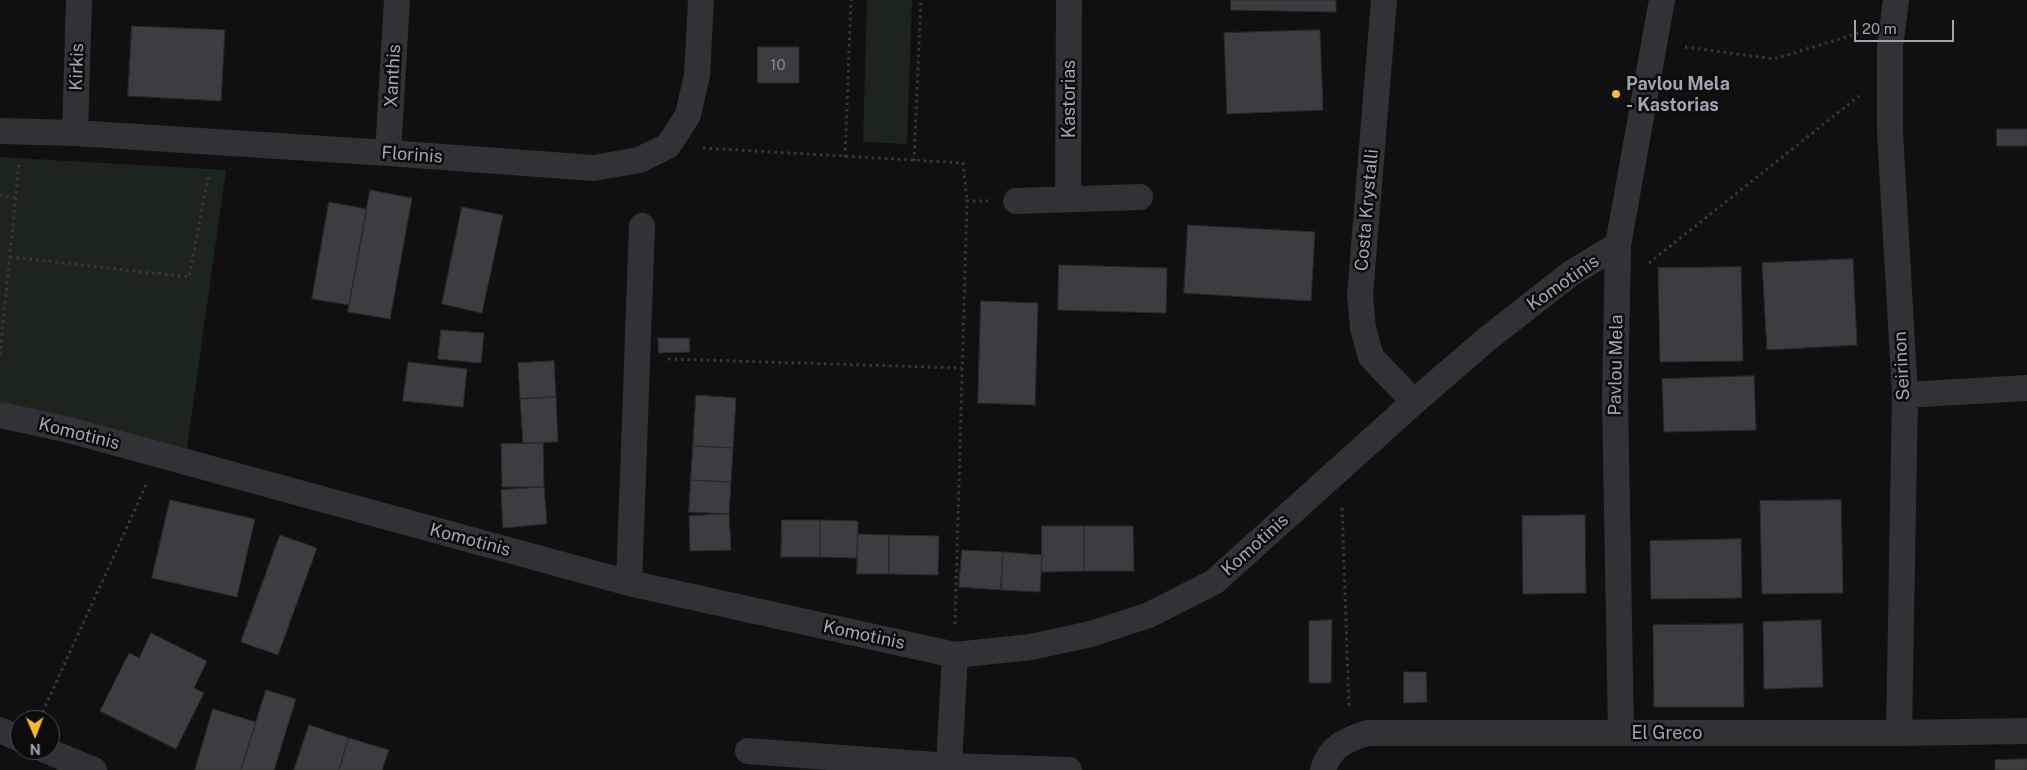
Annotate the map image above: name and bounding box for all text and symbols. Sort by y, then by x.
scale bar [1857,10,1957,42]
text: 20 m [1862,20,1897,37]
street label: Kirkis [65,43,89,91]
street label: Xanthis [381,44,405,108]
house number: 10 [770,56,786,74]
street label: Kastorias [1058,60,1080,138]
place label: Pavlou Mela - Kastorias [1626,73,1730,116]
marker: Pavlou Mela - Kastorias [1610,88,1622,100]
street label: Florinis [381,142,443,168]
street label: Costa Krystalli [1351,148,1383,272]
street label: Komotinis [1523,250,1603,316]
street label: Pavlou Mela [1604,314,1628,416]
street label: Seirinon [1889,331,1915,401]
street label: Komotinis [36,414,122,454]
street label: Komotinis [1217,509,1293,581]
street label: Komotinis [427,519,513,561]
street label: Komotinis [821,616,907,654]
north arrow [10,710,60,760]
street label: El Greco [1632,722,1702,744]
text: N [30,741,41,757]

